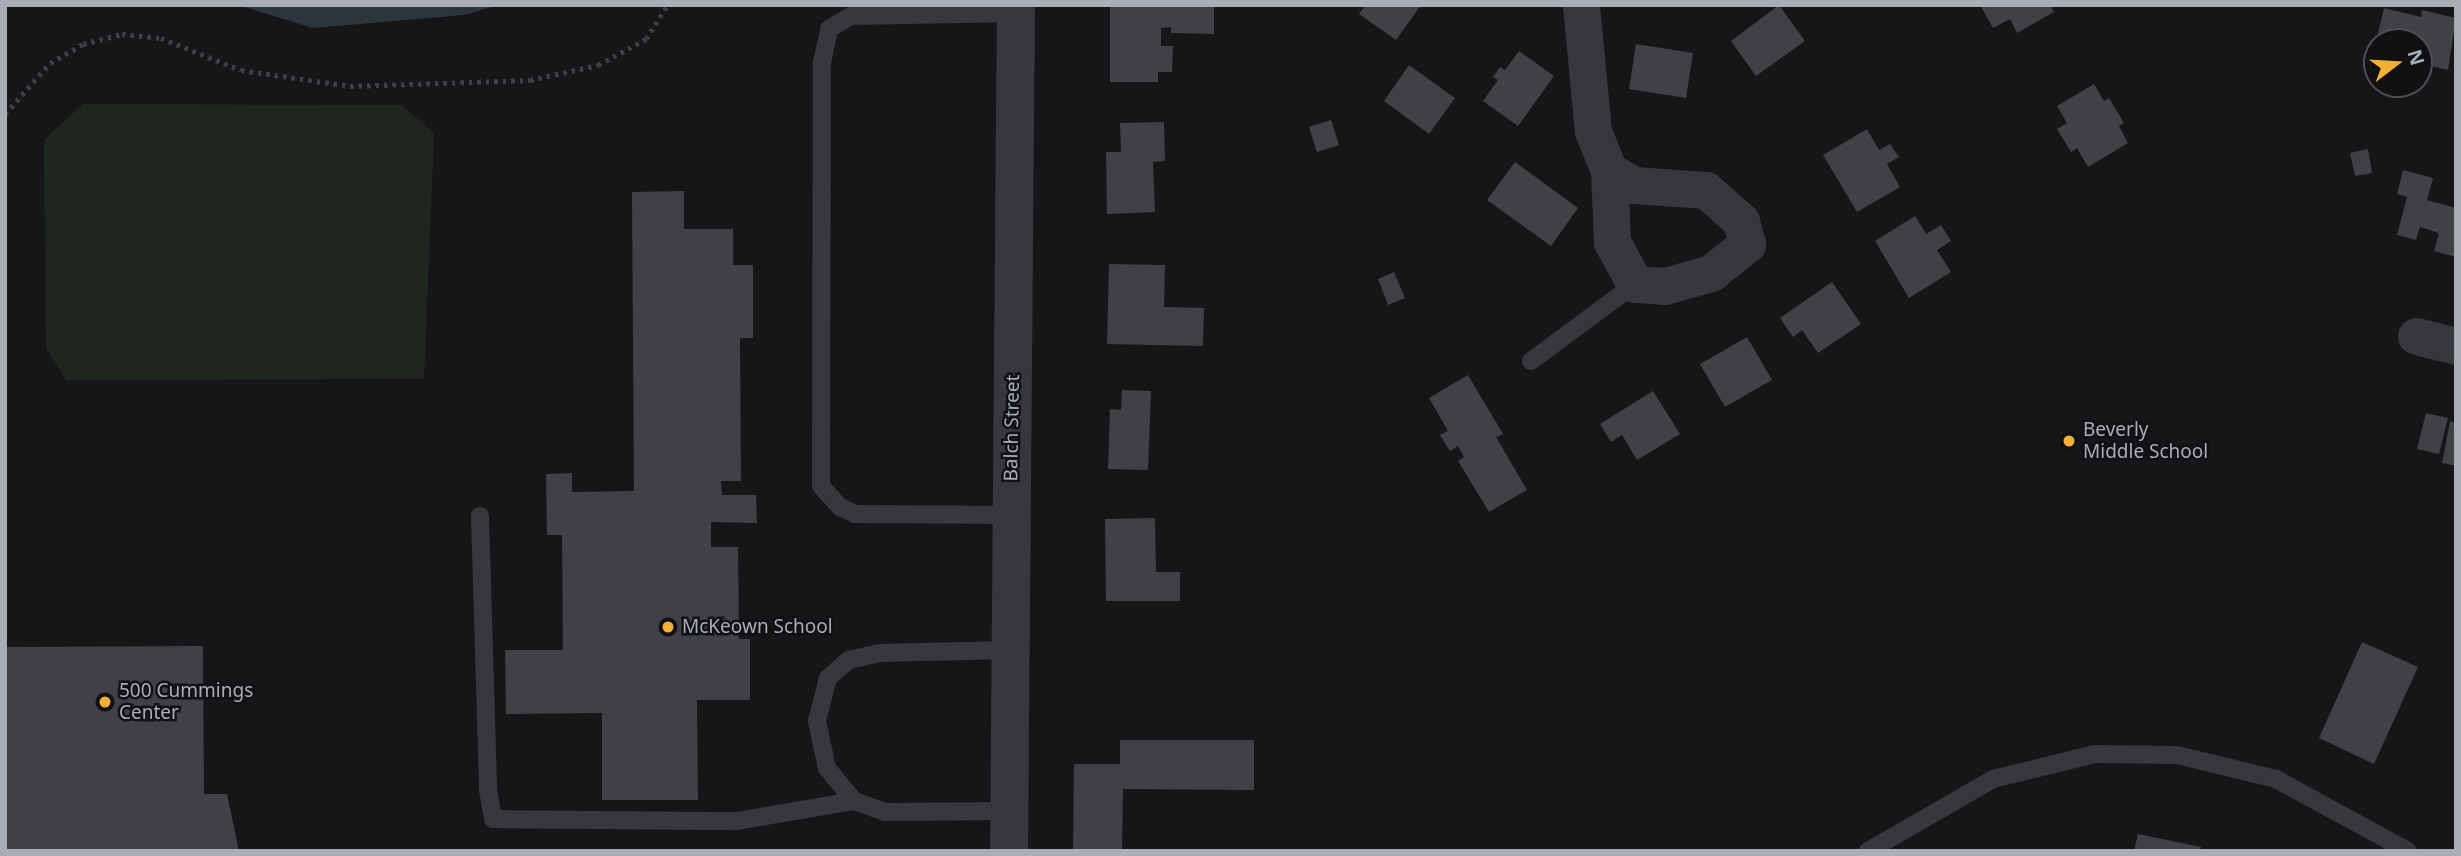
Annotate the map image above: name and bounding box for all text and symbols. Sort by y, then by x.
north arrow [2363,28,2433,98]
text: N [2401,46,2431,69]
street label: Balch Street [1000,374,1024,482]
place label: Beverly Middle School [2083,419,2208,463]
marker: Beverly Middle School [2061,433,2077,449]
place label: McKeown School [682,616,833,638]
marker: McKeown School [660,619,676,635]
place label: 500 Cummings Center [119,680,253,724]
marker: 500 Cummings Center [97,694,113,710]

